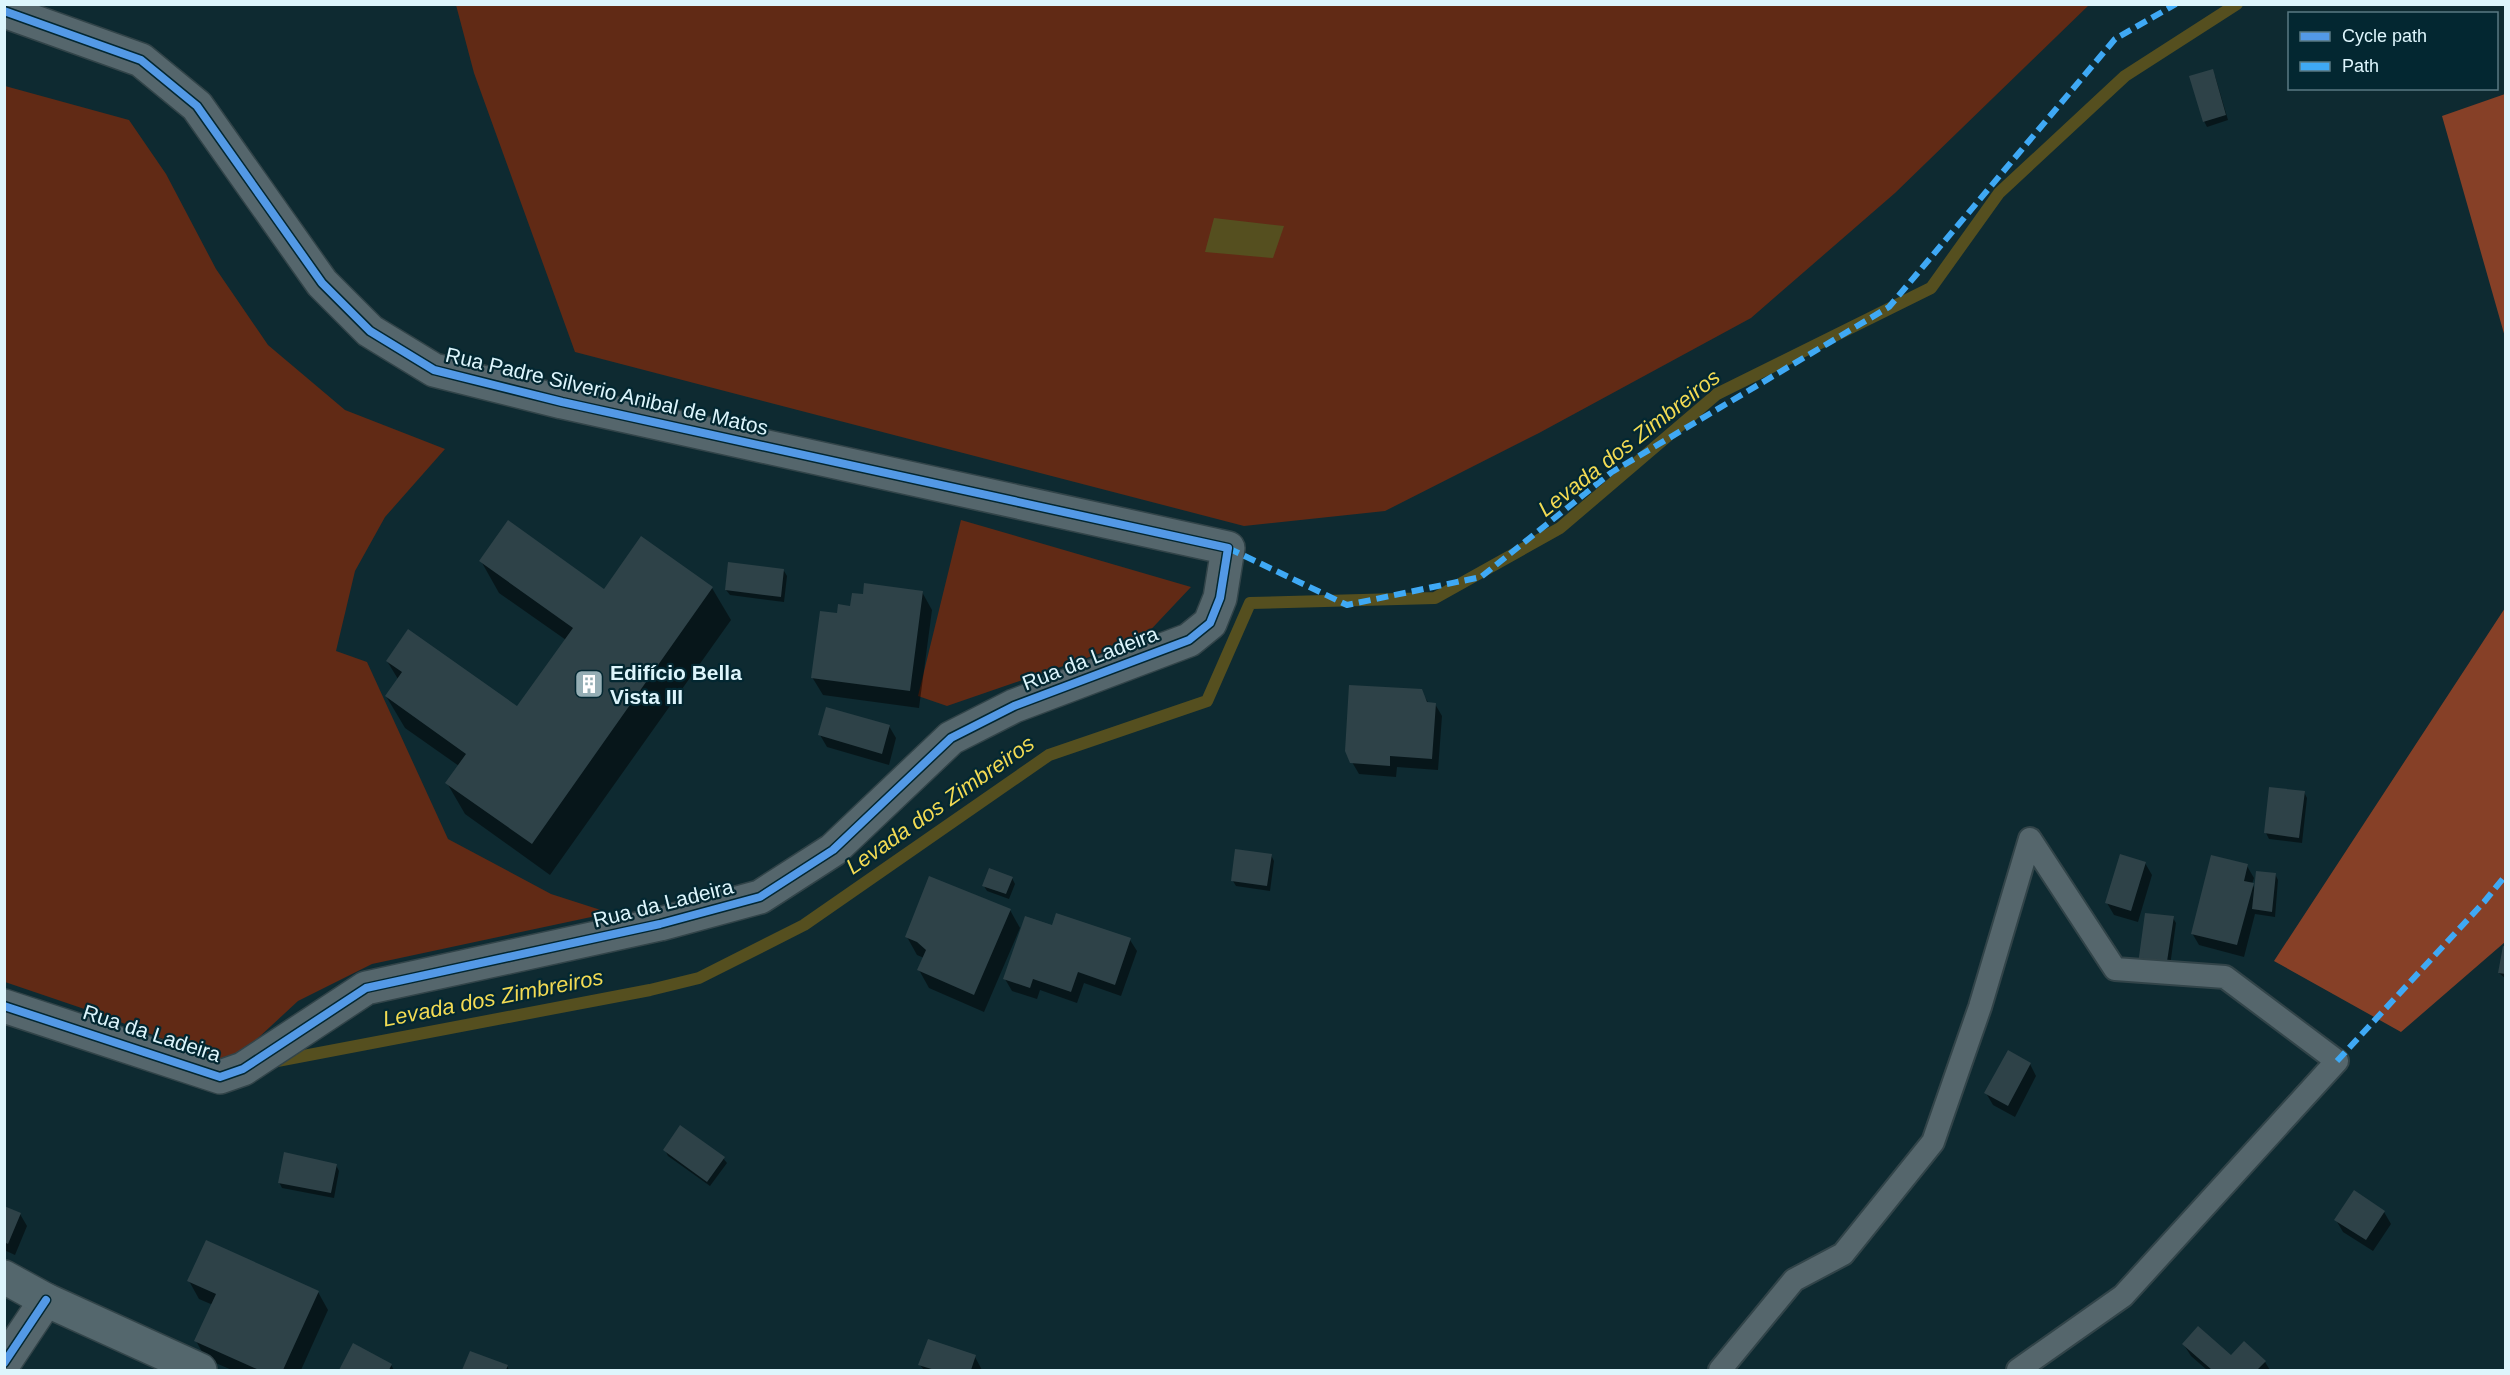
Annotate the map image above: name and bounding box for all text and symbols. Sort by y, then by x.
legend [2288,12,2498,90]
text: Cycle path [2342,26,2427,46]
text: Path [2342,56,2379,76]
street label: Rua Padre Silverio Anibal de Matos [443,343,771,439]
water label: Levada dos Zimbreiros [1533,364,1725,522]
street label: Rua da Ladeira [1019,621,1161,694]
place label: Edifício Bella Vista III [610,661,742,708]
building icon: Edifício Bella Vista III [573,668,605,700]
water label: Levada dos Zimbreiros [841,731,1039,879]
street label: Rua da Ladeira [591,874,736,932]
water label: Levada dos Zimbreiros [381,964,605,1032]
street label: Rua da Ladeira [80,1000,224,1066]

